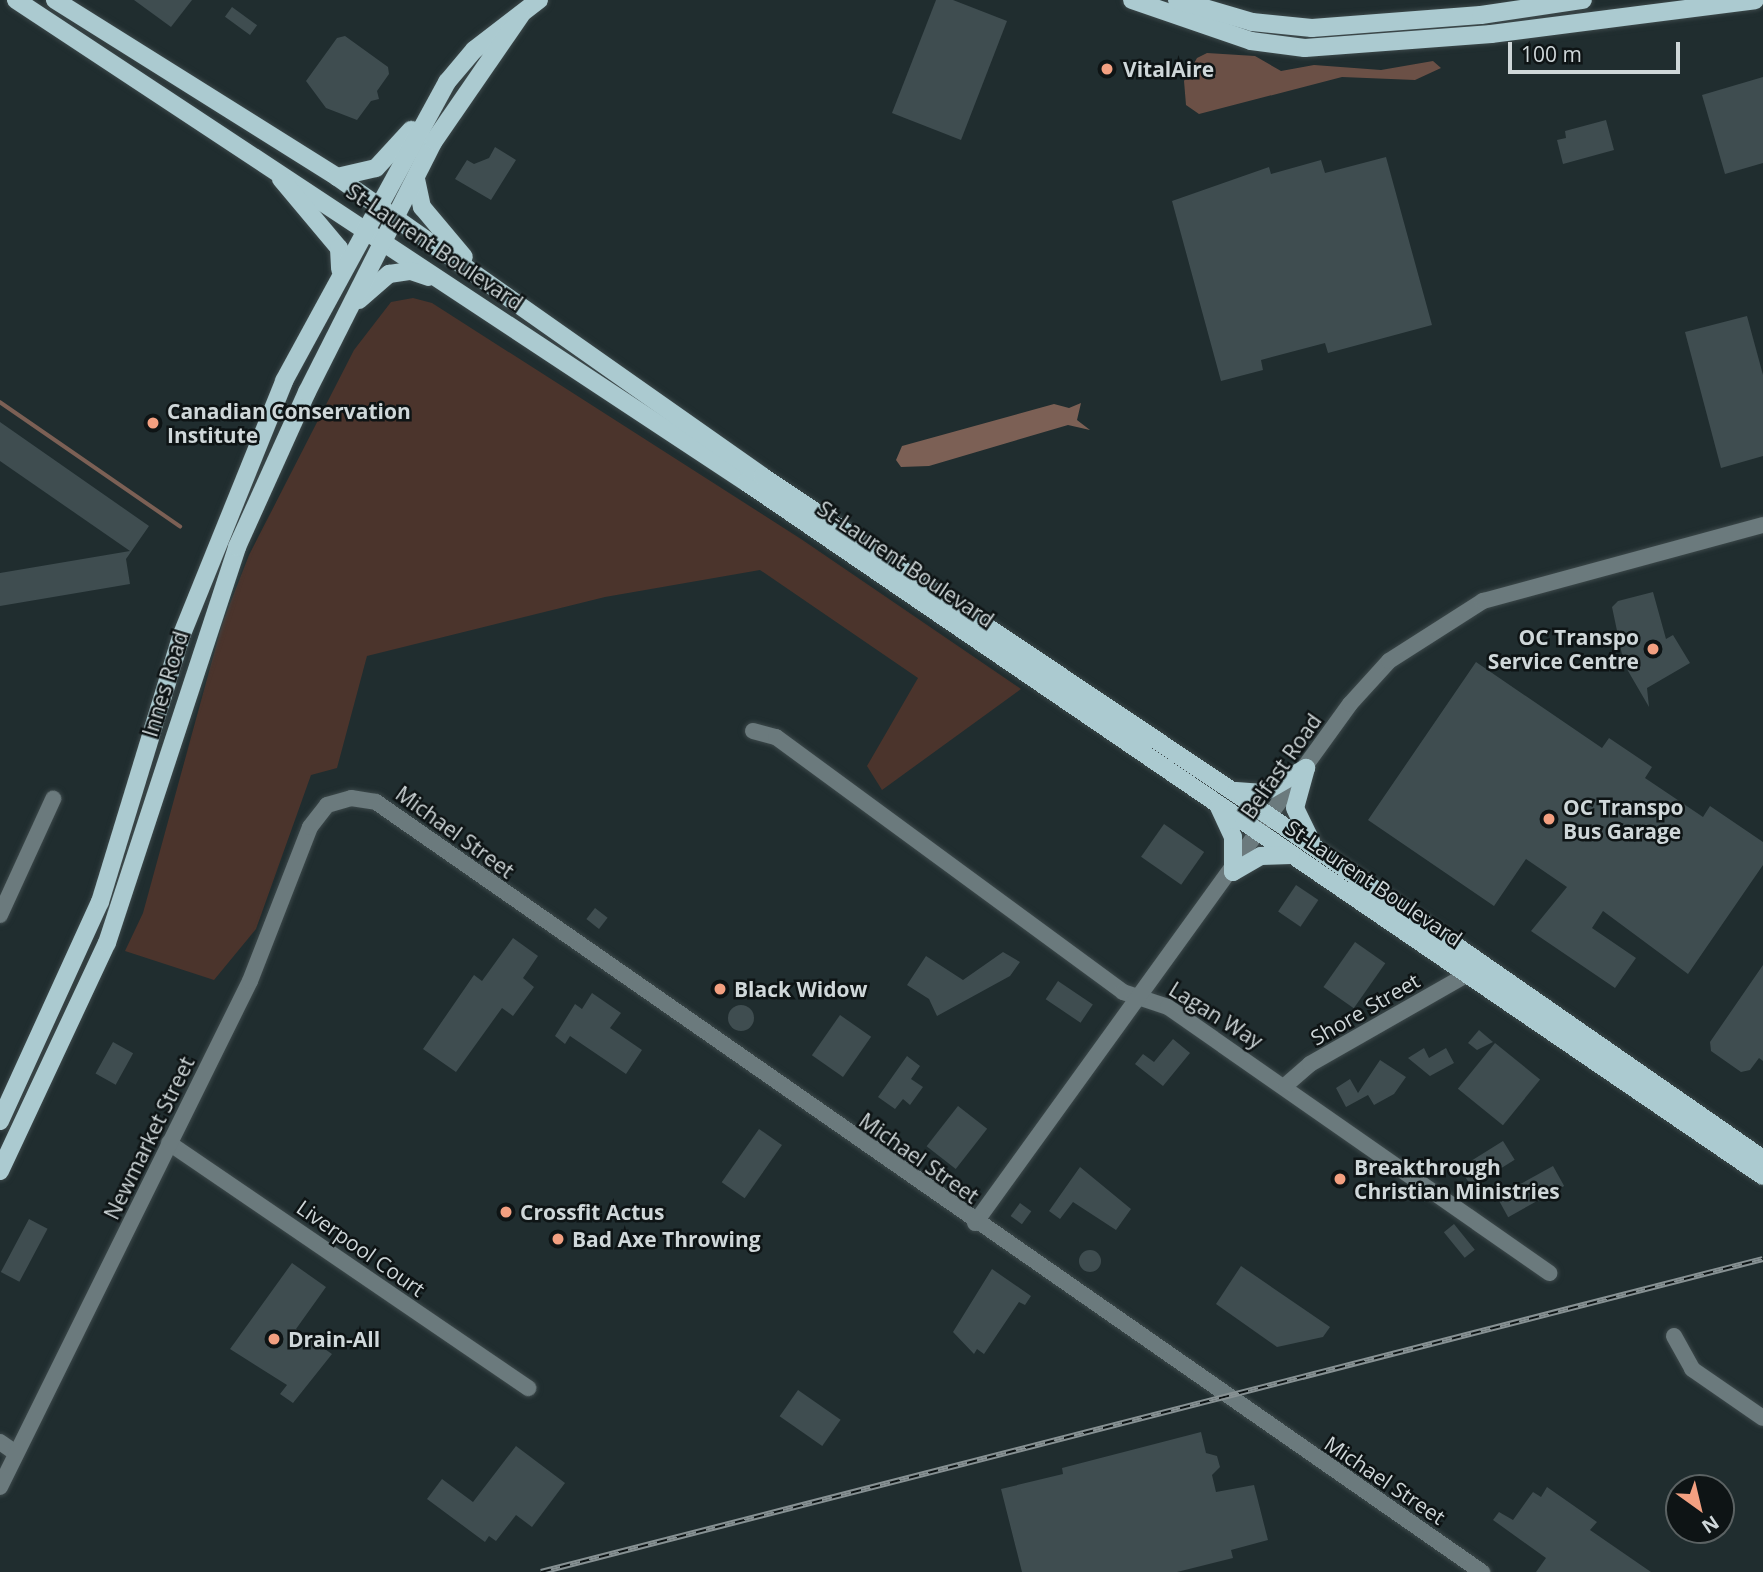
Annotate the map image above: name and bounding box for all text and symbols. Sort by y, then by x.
scale bar [1511,28,1682,72]
text: 100 m [1521,40,1582,68]
place label: VitalAire [1123,56,1214,82]
marker: VitalAire [1097,59,1117,79]
street label: St-Laurent Boulevard [342,179,528,315]
place label: Canadian Conservation Institute [167,398,411,448]
marker: Canadian Conservation Institute [145,415,161,431]
street label: St-Laurent Boulevard [813,496,999,632]
place label: OC Transpo Service Centre [1488,624,1639,674]
street label: Innes Road [137,628,193,740]
marker: OC Transpo Service Centre [1645,641,1661,657]
street label: Belfast Road [1236,709,1326,823]
street label: Michael Street [391,781,519,883]
place label: OC Transpo Bus Garage [1563,794,1683,844]
marker: OC Transpo Bus Garage [1541,811,1557,827]
street label: St-Laurent Boulevard [1281,815,1467,951]
street label: Shore Street [1306,968,1424,1050]
place label: Black Widow [734,976,867,1002]
street label: Lagan Way [1165,976,1267,1054]
marker: Black Widow [712,981,728,997]
street label: Newmarket Street [99,1052,199,1224]
street label: Michael Street [854,1108,984,1208]
place label: Breakthrough Christian Ministries [1354,1154,1560,1204]
marker: Breakthrough Christian Ministries [1332,1171,1348,1187]
street label: Liverpool Court [292,1194,430,1302]
place label: Crossfit Actus [520,1199,665,1225]
marker: Crossfit Actus [498,1204,514,1220]
place label: Bad Axe Throwing [572,1226,761,1252]
marker: Bad Axe Throwing [550,1231,566,1247]
place label: Drain-All [288,1326,380,1352]
marker: Drain-All [266,1331,282,1347]
street label: Michael Street [1320,1430,1450,1530]
north arrow [1665,1474,1735,1544]
text: N [1697,1510,1724,1540]

